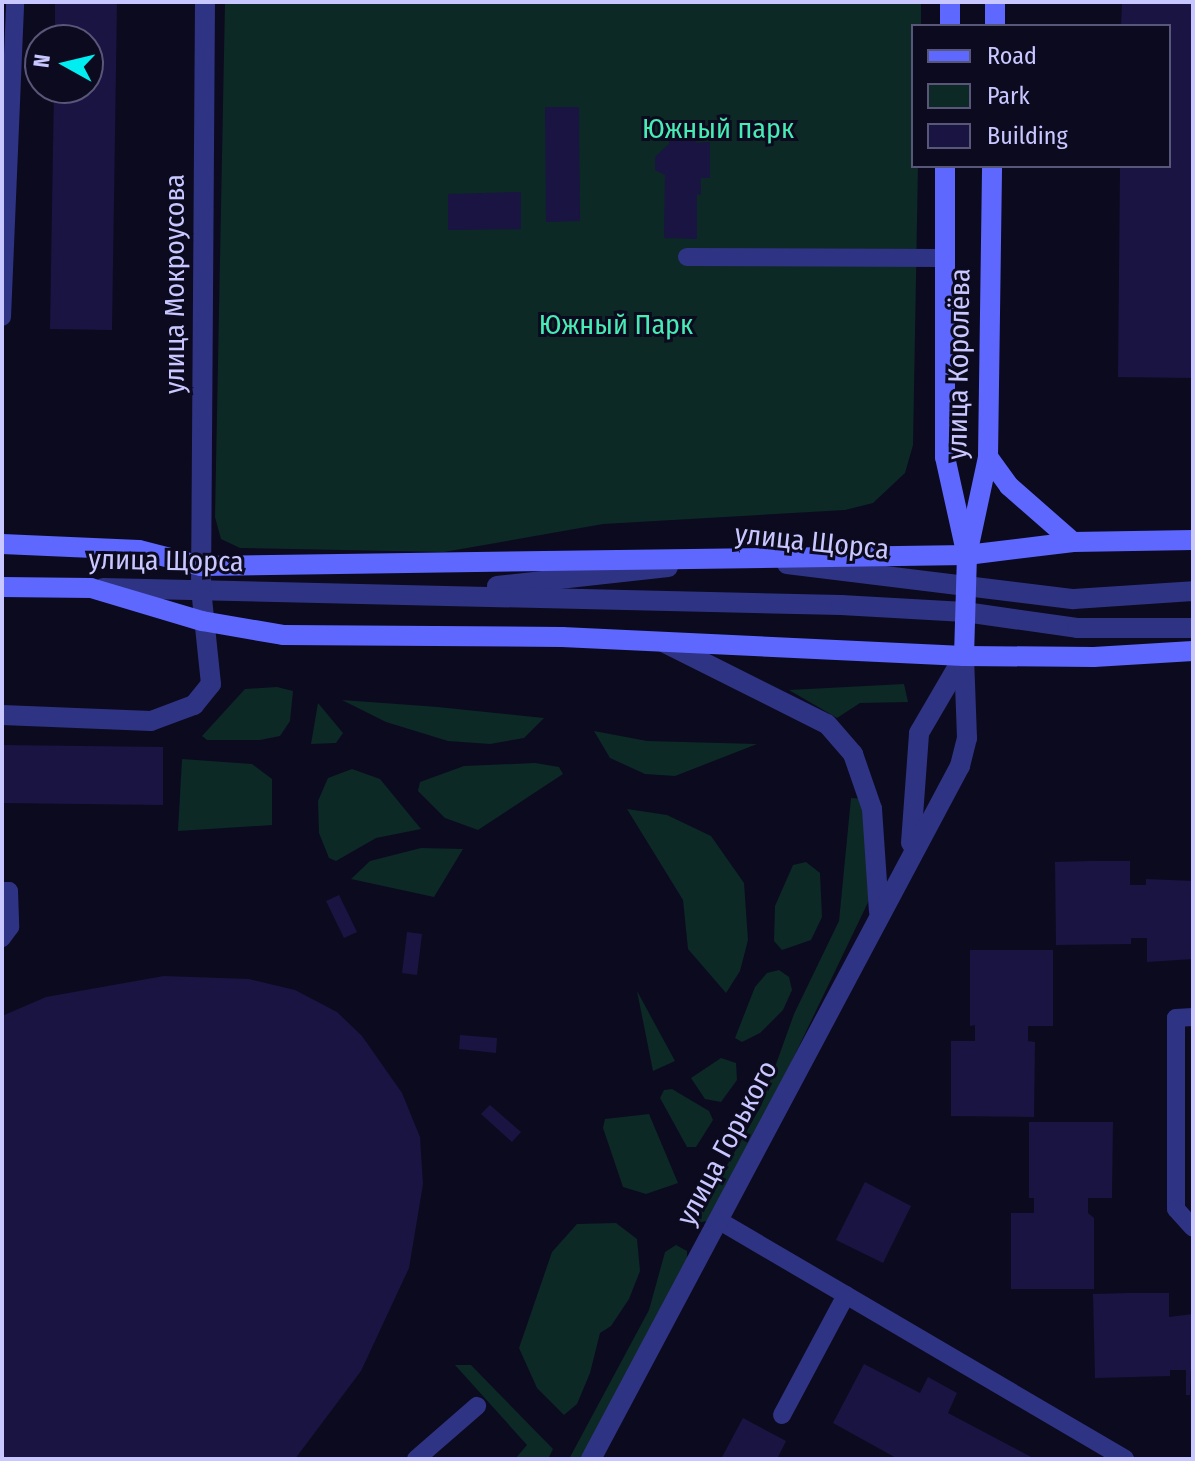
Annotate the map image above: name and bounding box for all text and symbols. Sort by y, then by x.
north arrow [24,24,104,104]
legend [911,24,1171,168]
text: Road [987,42,1037,70]
text: N [27,52,56,69]
text: Park [987,82,1030,110]
park label: Южный парк [642,112,794,146]
text: Building [987,122,1068,150]
street label: улица Мокроусова [158,174,192,394]
street label: улица Королёва [941,268,977,460]
park label: Южный Парк [539,308,693,342]
street label: улица Щорса [733,517,891,567]
street label: улица Щорса [88,543,244,579]
street label: улица Горького [669,1055,785,1231]

